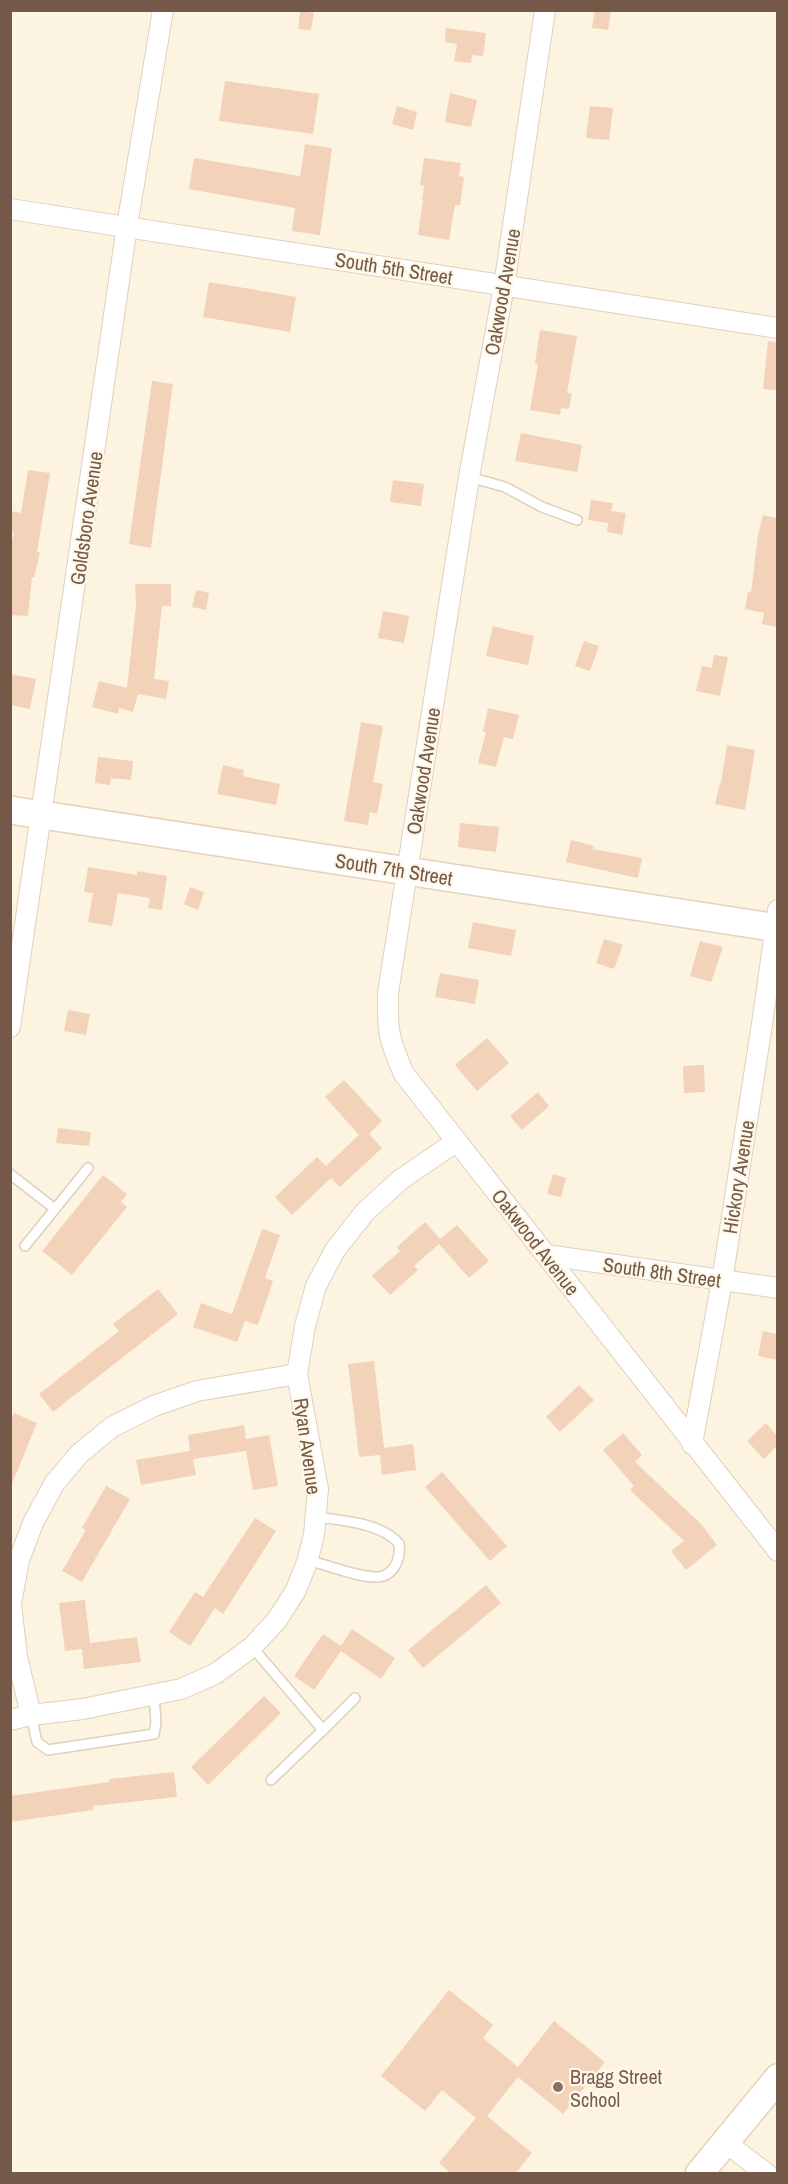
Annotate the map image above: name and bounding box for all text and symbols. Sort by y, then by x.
street label: Oakwood Avenue [478,226,526,358]
street label: South 5th Street [333,245,455,291]
street label: Goldsboro Avenue [63,449,109,587]
street label: Oakwood Avenue [400,706,446,836]
street label: South 7th Street [333,846,455,892]
street label: Hickory Avenue [716,1118,760,1236]
street label: Oakwood Avenue [486,1183,586,1301]
street label: South 8th Street [601,1250,723,1294]
street label: Ryan Avenue [288,1396,328,1496]
place label: Bragg Street School [570,2063,663,2113]
marker: Bragg Street School [551,2080,565,2094]

